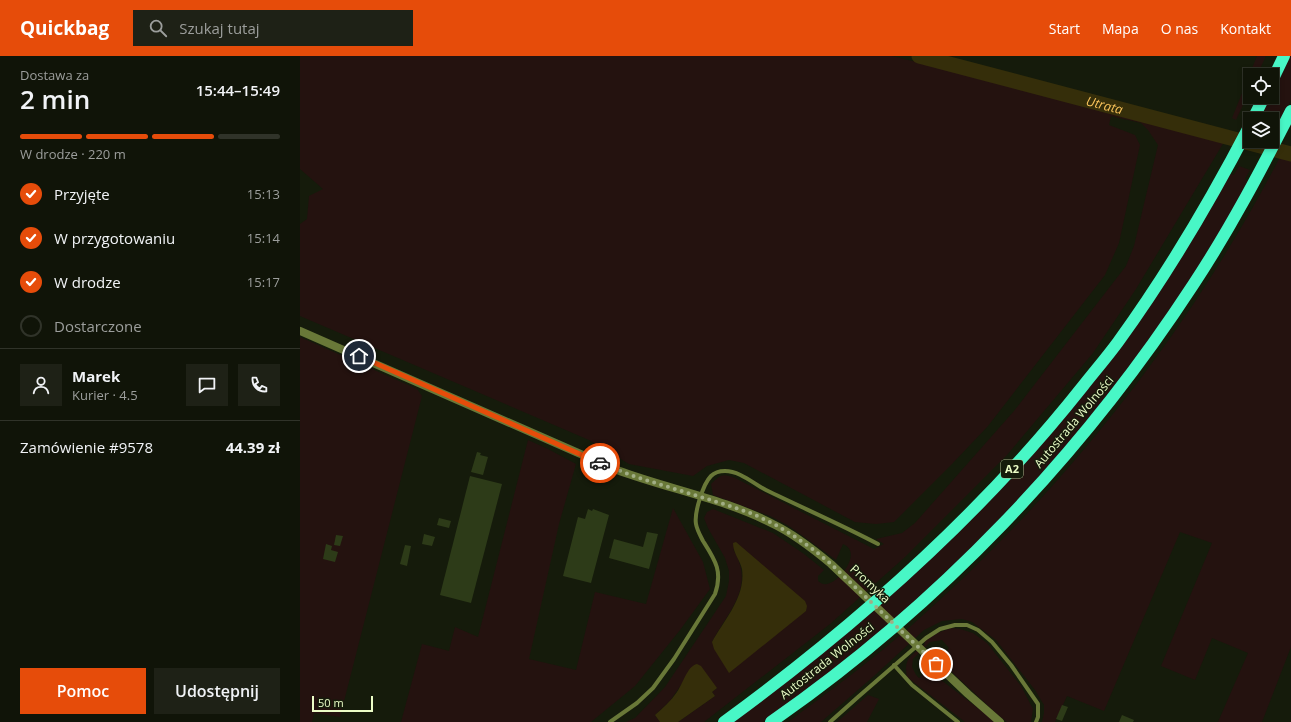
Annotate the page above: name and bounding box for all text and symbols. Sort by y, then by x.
search box [133,10,413,46]
text: Quickbag [20,15,109,41]
icon: search [147,17,169,39]
text: Szukaj tutaj [179,18,260,38]
text: Start [1049,19,1080,38]
text: Mapa [1102,19,1139,38]
text: O nas [1161,19,1198,38]
text: Kontakt [1220,19,1271,38]
text: Dostawa za [20,66,89,84]
map controls [1243,68,1279,148]
button: locate [1243,68,1279,104]
text: 15:44–15:49 [196,80,280,100]
text: 2 min [20,81,90,117]
water label: Utrata [1084,91,1126,119]
button: layers [1243,112,1279,148]
text: W drodze · 220 m [20,145,126,163]
icon: check [20,183,42,205]
text: Przyjęte [54,184,110,204]
text: 15:13 [247,185,280,203]
icon: check [20,227,42,249]
text: W przygotowaniu [54,228,175,248]
text: 15:14 [247,229,280,247]
icon: check [20,271,42,293]
text: W drodze [54,272,121,292]
text: 15:17 [247,273,280,291]
text: Dostarczone [54,316,142,336]
pin [342,339,376,373]
icon: home [348,345,370,367]
button: person [20,364,62,406]
button: chat [186,364,228,406]
button: phone [238,364,280,406]
text: Marek [72,366,120,386]
street label: Autostrada Wolności [1030,372,1117,471]
text: Kurier · 4.5 [72,386,138,404]
text: Zamówienie #9578 [20,437,153,457]
text: 44.39 zł [226,437,280,457]
courier [580,443,620,483]
icon: car [589,452,611,474]
road number: A2 [1001,460,1023,478]
street label: Promyka [846,561,894,607]
street label: Autostrada Wolności [776,618,877,703]
pin [919,647,953,681]
icon: bag [925,653,947,675]
button: Pomoc [20,668,146,714]
button: Udostępnij [154,668,280,714]
scale bar [312,694,373,713]
text: 50 m [318,695,344,710]

